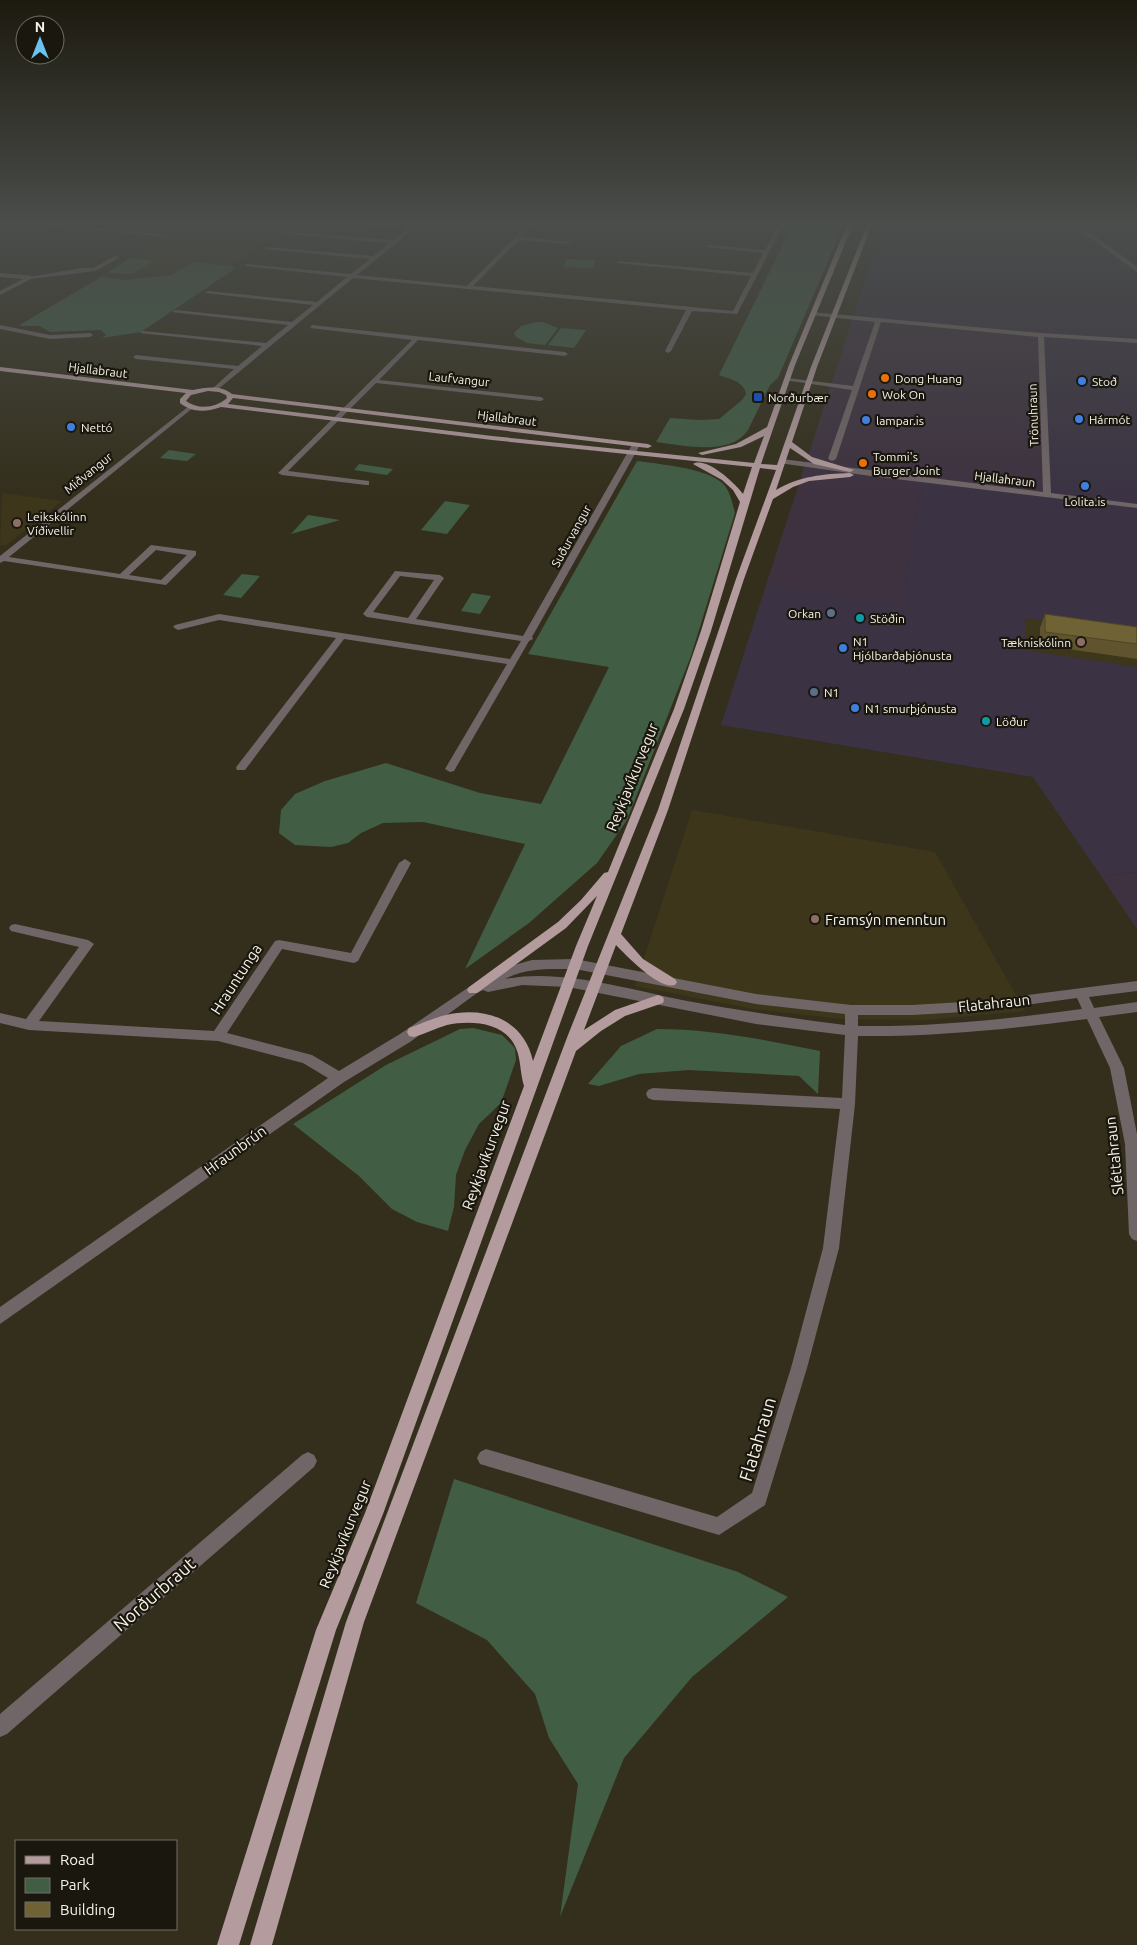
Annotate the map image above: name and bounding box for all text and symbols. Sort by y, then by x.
north arrow [15,15,65,65]
text: N [35,19,45,35]
street label: Hjallabraut [68,360,128,380]
street label: Laufvangur [428,369,491,389]
marker: Dong Huang [879,372,891,384]
place label: Dong Huang [895,372,962,385]
marker: Stoð [1076,375,1088,387]
place label: Stoð [1092,375,1117,388]
street label: Trönuhraun [1025,383,1041,447]
marker: Wok On [866,388,878,400]
place label: Wok On [882,388,925,401]
marker: Norðurbær [752,391,764,403]
place label: Norðurbær [768,391,829,404]
street label: Hjallabraut [477,408,537,428]
marker: Hármót [1073,413,1085,425]
place label: Hármót [1089,413,1130,426]
marker: lampar.is [860,414,872,426]
place label: lampar.is [876,414,924,427]
marker: Nettó [65,421,77,433]
place label: Nettó [81,421,113,434]
street label: Miðvangur [62,450,115,496]
place label: Tommi's Burger Joint [873,450,941,477]
marker: Tommi's Burger Joint [857,457,869,469]
street label: Hjallahraun [974,469,1036,489]
marker: Lolita.is [1079,480,1091,492]
place label: Lolita.is [1064,495,1106,508]
street label: Suðurvangur [549,502,594,569]
place label: Leikskólinn Víðivellir [27,510,87,537]
marker: Leikskólinn Víðivellir [11,517,23,529]
place label: Orkan [788,607,821,620]
marker: Orkan [825,607,837,619]
marker: Stöðin [854,612,866,624]
place label: Stöðin [870,612,905,625]
place label: N1 Hjólbarðaþjónusta [853,635,952,662]
place label: Tækniskólinn [1001,636,1071,649]
marker: Tækniskólinn [1075,636,1087,648]
marker: N1 Hjólbarðaþjónusta [837,642,849,654]
marker: N1 [808,686,820,698]
place label: N1 [824,686,839,699]
marker: N1 smurþjónusta [849,702,861,714]
place label: N1 smurþjónusta [865,702,957,715]
marker: Löður [980,715,992,727]
place label: Löður [996,715,1028,728]
street label: Reykjavíkurvegur [603,720,662,834]
place label: Framsýn menntun [825,911,946,928]
marker: Framsýn menntun [809,913,821,925]
street label: Hrauntunga [207,941,265,1017]
street label: Flatahraun [957,991,1031,1015]
street label: Reykjavíkurvegur [458,1098,514,1212]
street label: Sléttahraun [1101,1116,1127,1196]
street label: Hraunbrún [201,1122,269,1178]
street label: Flatahraun [735,1395,779,1483]
street label: Reykjavíkurvegur [316,1477,375,1591]
street label: Norðurbraut [109,1553,199,1635]
legend [15,1840,178,1930]
text: Road [60,1851,95,1868]
text: Park [60,1876,90,1893]
text: Building [60,1901,115,1918]

